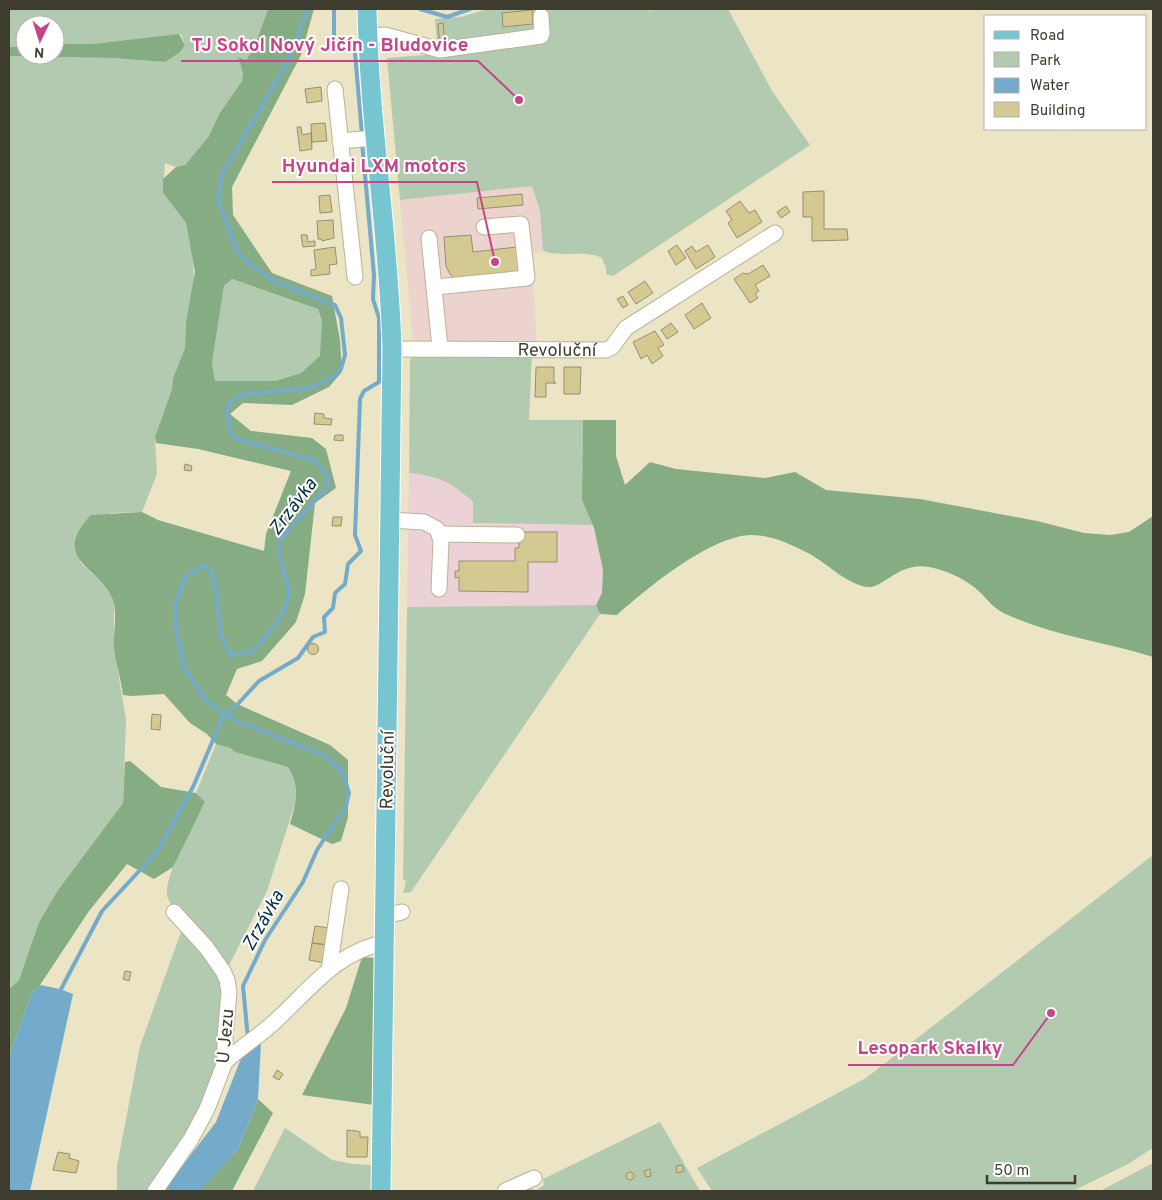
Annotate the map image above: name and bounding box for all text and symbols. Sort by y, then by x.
north arrow [15,15,65,65]
legend [984,15,1147,130]
callout: TJ Sokol Nový Jičín - Bludovice [181,27,478,61]
text: Road [1030,27,1065,46]
text: TJ Sokol Nový Jičín - Bludovice [192,34,468,58]
text: N [34,43,45,60]
text: Park [1030,52,1061,71]
text: Water [1030,77,1070,96]
text: Building [1030,102,1085,121]
callout: Hyundai LXM motors [272,148,477,182]
text: Hyundai LXM motors [282,155,466,179]
street label: Revoluční [517,340,598,363]
water label: Zrzávka [264,474,323,541]
street label: Revoluční [376,729,401,810]
water label: Zrzávka [237,886,290,955]
street label: U Jezu [213,1008,240,1065]
callout: Lesopark Skalky [848,1031,1013,1065]
text: Lesopark Skalky [857,1037,1003,1061]
scale bar [987,1152,1074,1184]
text: 50 m [994,1162,1029,1181]

